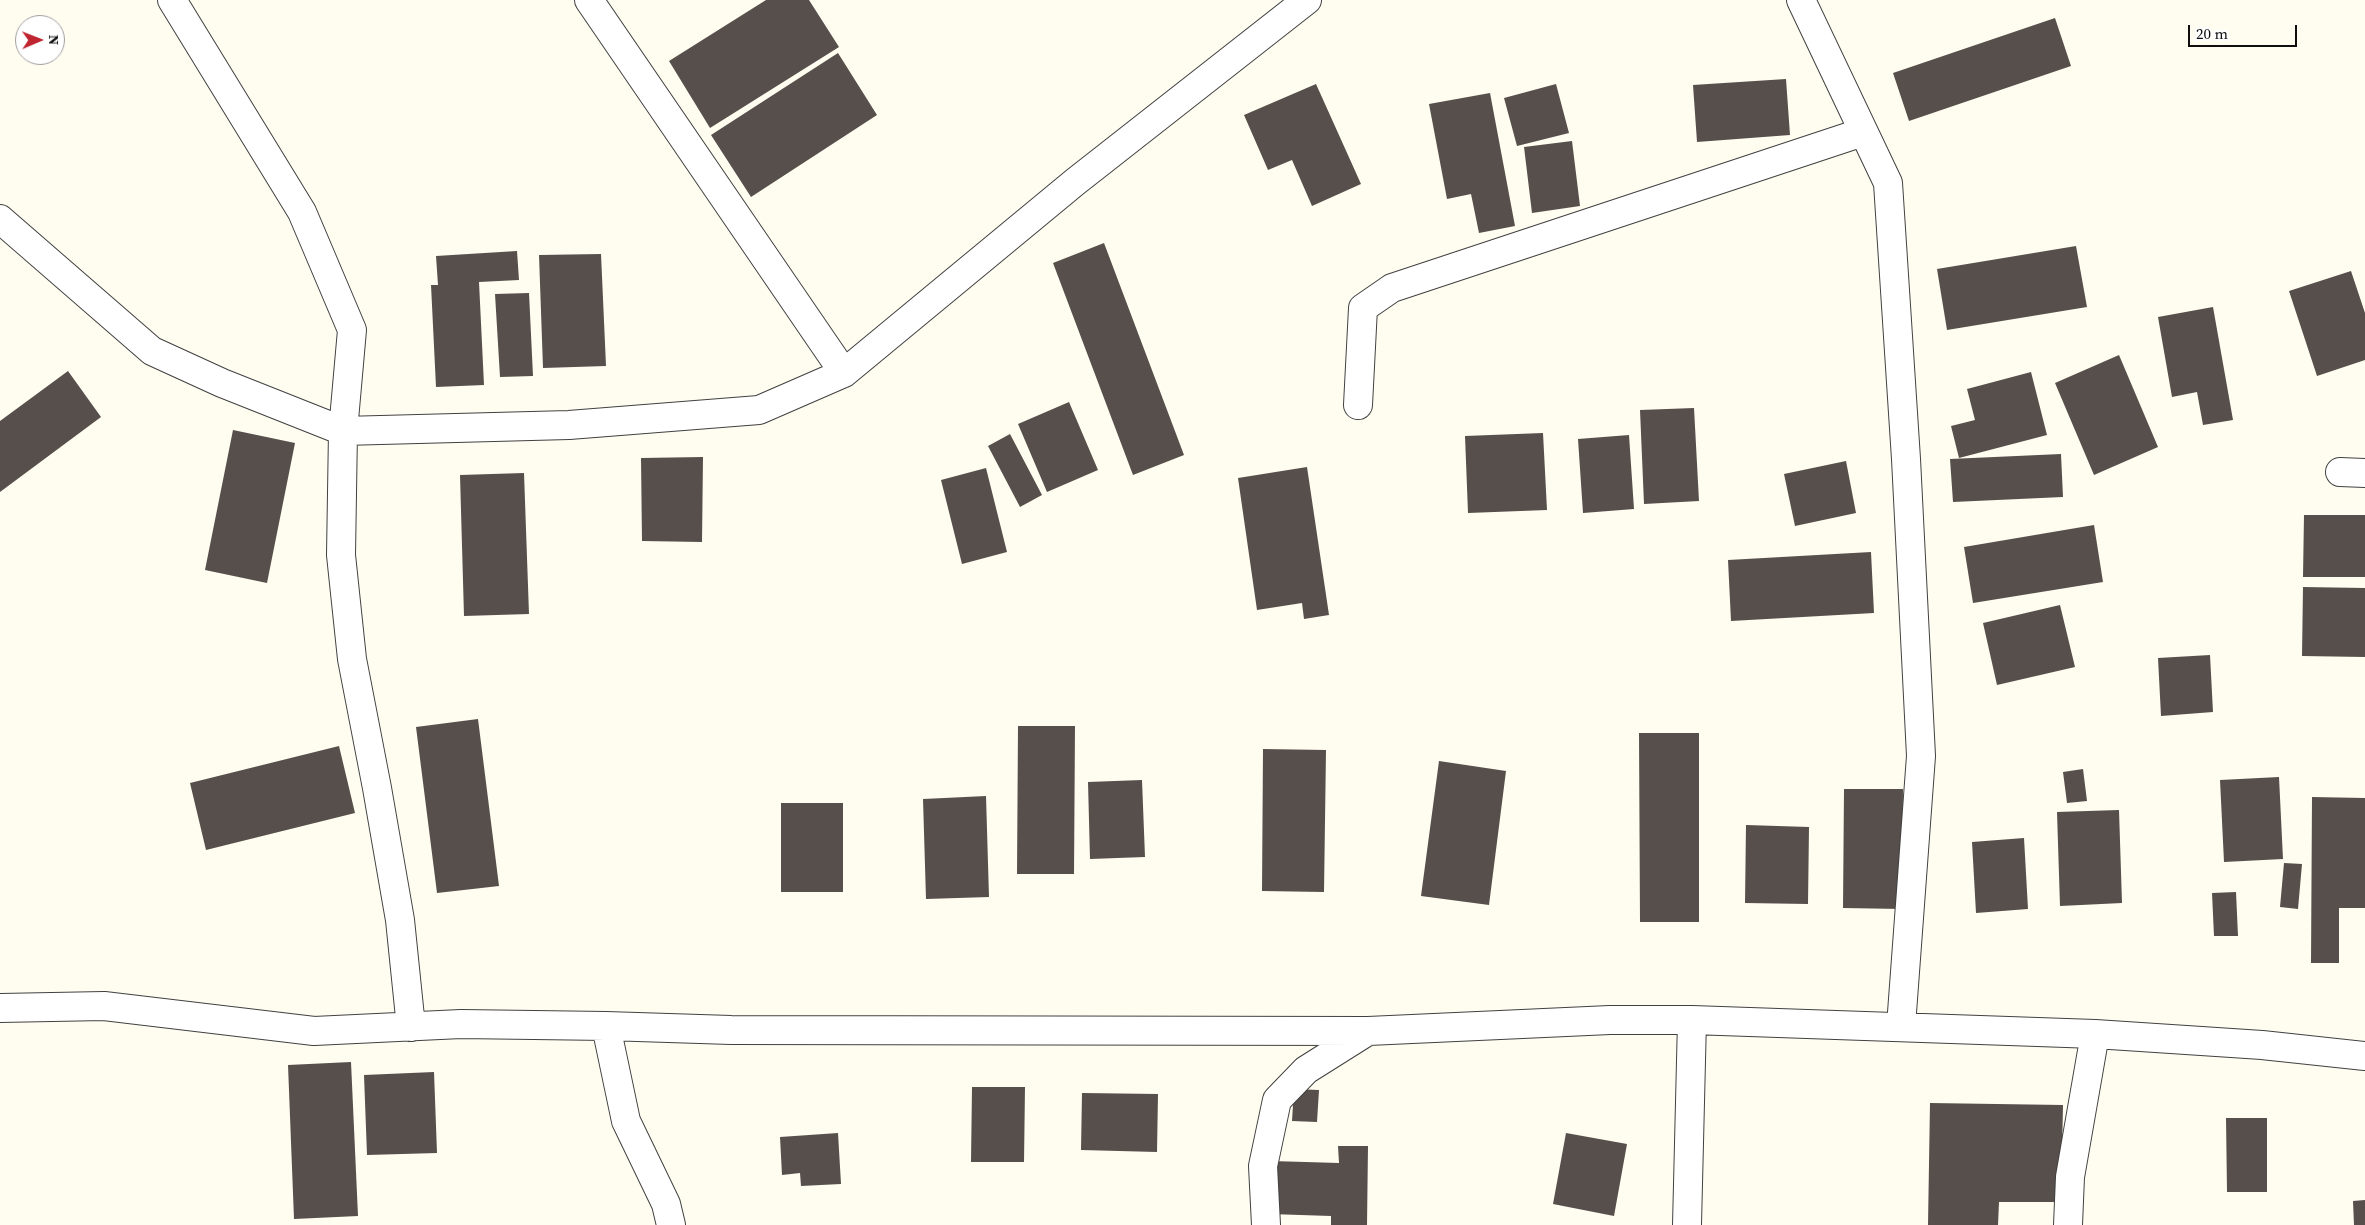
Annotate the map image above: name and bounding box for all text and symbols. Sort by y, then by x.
north arrow [15,15,65,65]
scale bar [2190,15,2299,47]
text: 20 m [2196,23,2228,44]
text: N [44,34,64,45]

